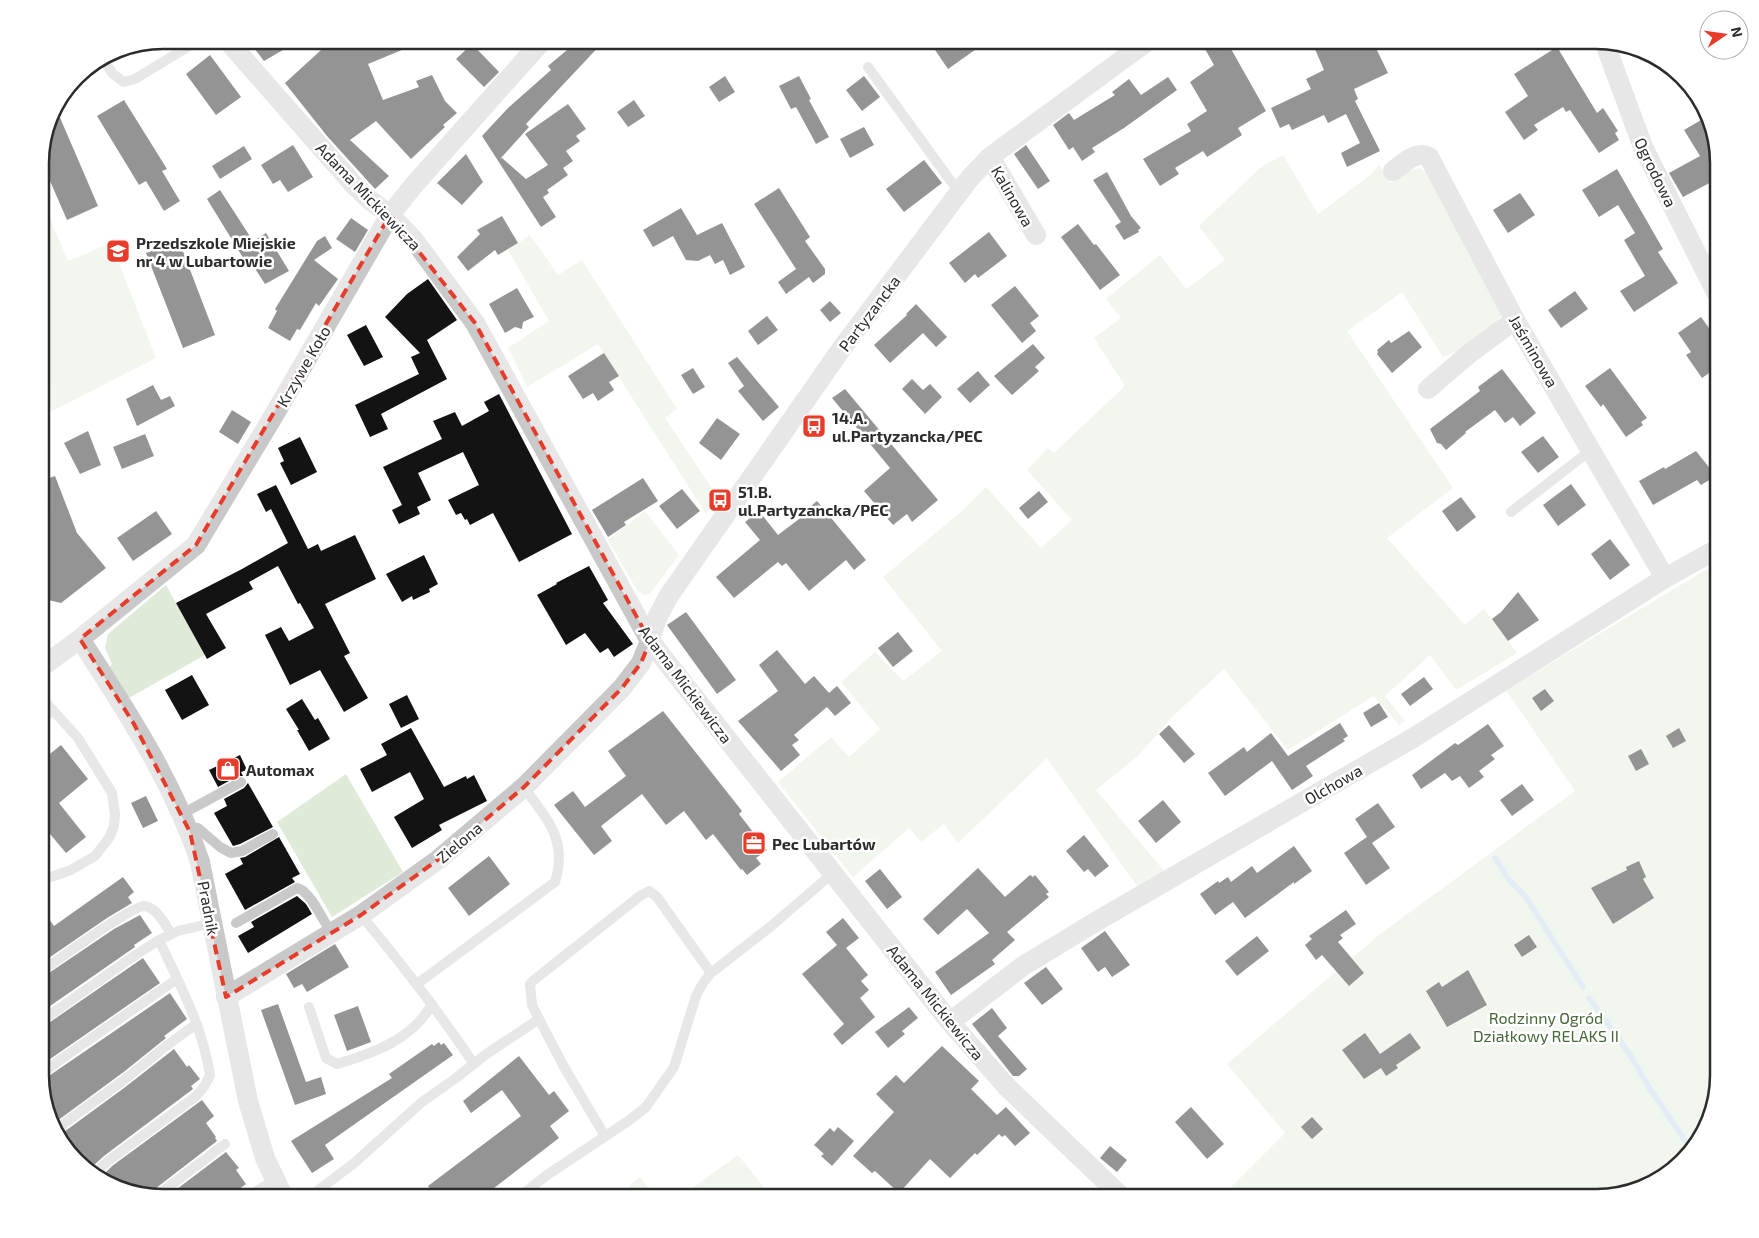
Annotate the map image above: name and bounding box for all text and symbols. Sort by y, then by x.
north arrow [1699,10,1749,60]
text: N [1728,25,1747,39]
street label: Ogrodowa [1631,134,1681,210]
street label: Adama Mickiewicza [313,138,425,254]
street label: Kalinowa [988,162,1038,230]
place label: Przedszkole Miejskie nr 4 w Lubartowie [136,233,296,270]
school or university icon: Przedszkole Miejskie nr 4 w Lubartowie [105,238,131,264]
street label: Partyzancka [834,271,904,355]
street label: Jaśminowa [1506,311,1562,391]
street label: Krzywe Koło [272,322,334,410]
place label: 14.A. ul.Partyzancka/PEC [832,408,983,446]
bus stop icon: 14.A. ul.Partyzancka/PEC [801,413,827,439]
place label: 51.B. ul.Partyzancka/PEC [738,482,889,520]
bus stop icon: 51.B. ul.Partyzancka/PEC [707,487,733,513]
street label: Adama Mickiewicza [635,621,737,747]
shop icon: Automax [215,756,241,782]
place label: Automax [246,760,314,779]
street label: Olchowa [1301,760,1365,808]
street label: Zielona [432,818,486,866]
office icon: Pec Lubartów [741,830,767,856]
place label: Pec Lubartów [772,834,876,853]
street label: Pradnik [194,879,224,937]
street label: Adama Mickiewicza [884,941,988,1063]
park label: Rodzinny Ogród Działkowy RELAKS II [1473,1008,1619,1045]

